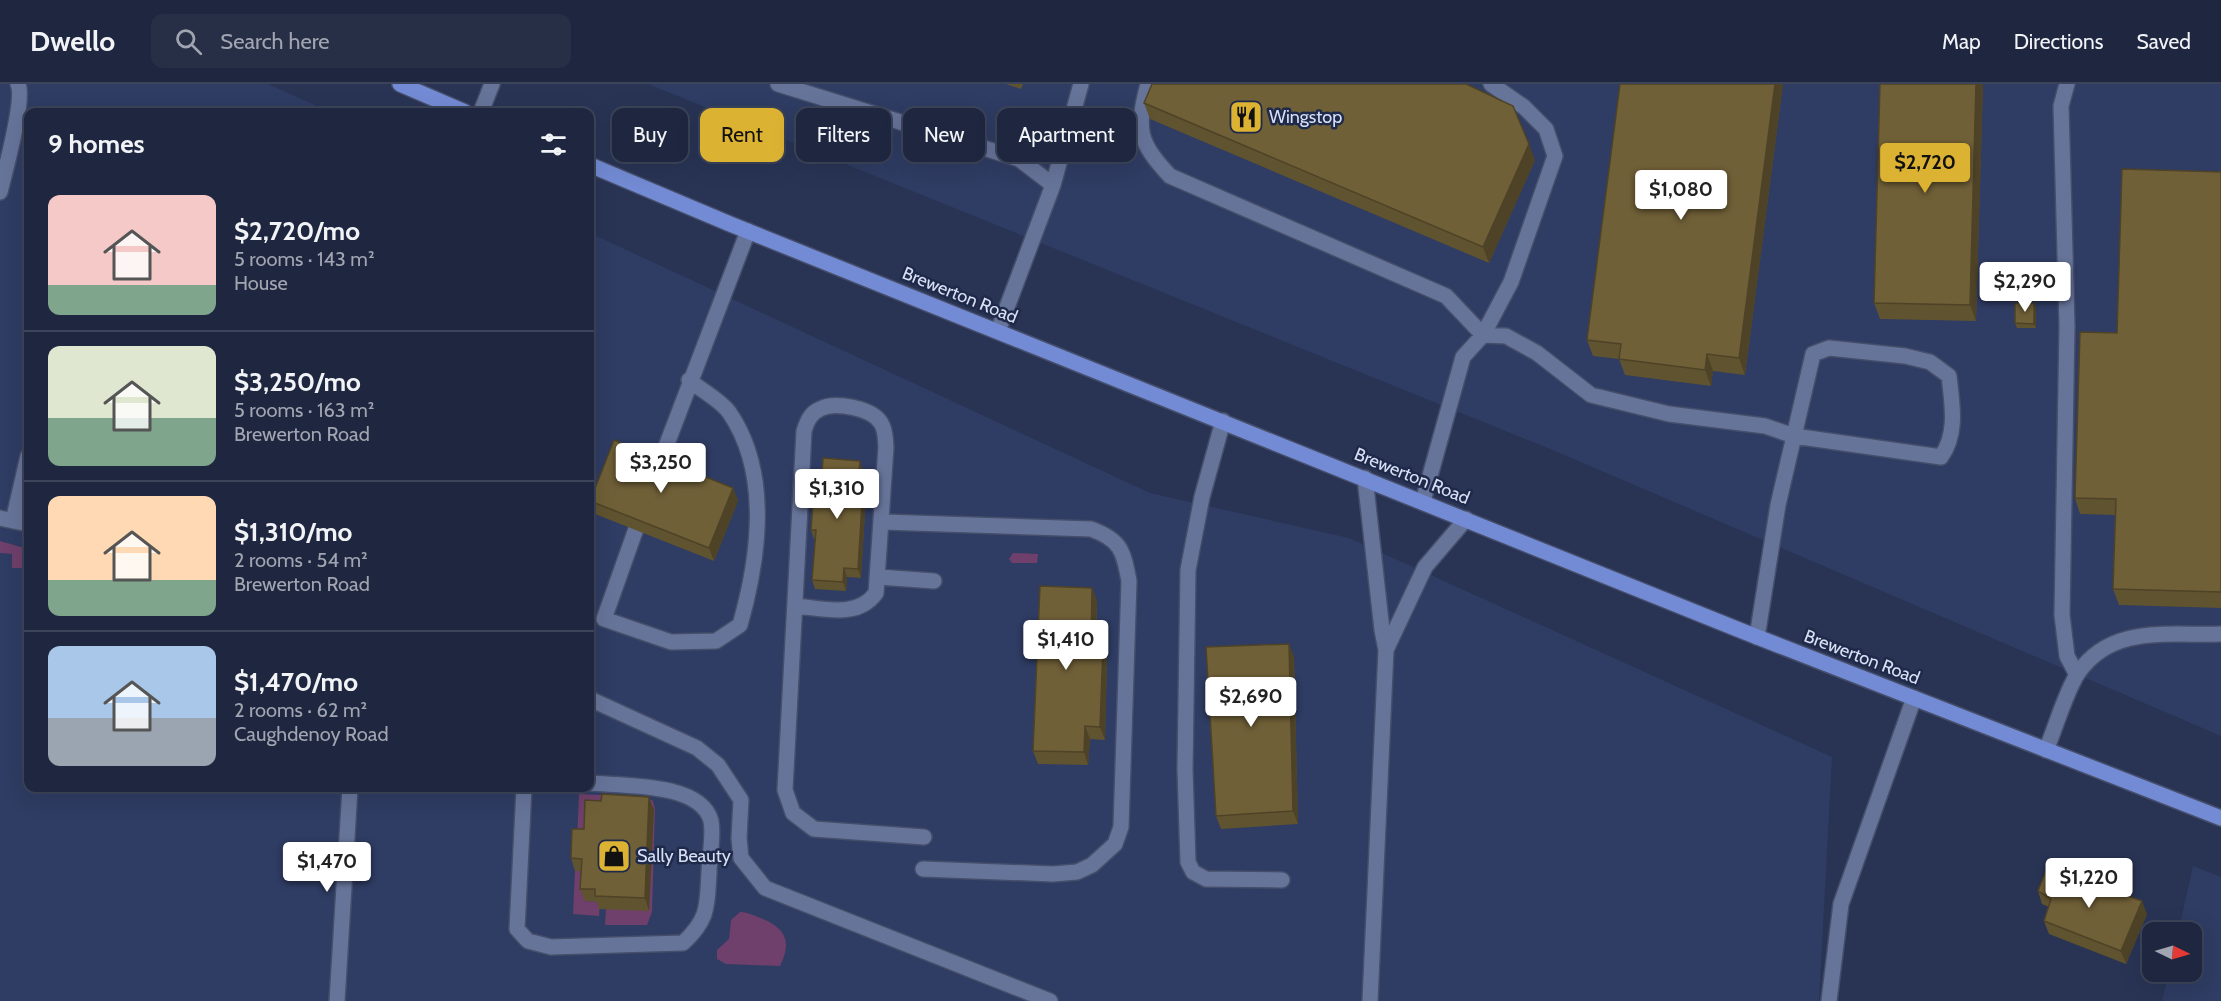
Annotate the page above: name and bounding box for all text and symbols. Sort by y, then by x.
search box [151,14,571,68]
text: Dwello [30,24,115,58]
icon: search [172,25,205,58]
text: Search here [220,28,330,55]
text: Map [1942,29,1981,54]
text: Directions [2014,29,2103,54]
text: Saved [2136,29,2191,54]
restaurant icon: Wingstop [1228,99,1264,135]
place label: Wingstop [1269,106,1342,128]
chip: Buy [612,108,688,162]
chip: Rent [700,108,784,162]
chip: Filters [796,108,891,162]
chip: New [903,108,985,162]
chip: Apartment [997,108,1136,162]
text: 9 homes [48,128,145,160]
icon: filters [537,128,570,161]
pin: $2,720 [1876,143,1974,194]
text: $2,720 [1894,150,1956,174]
pin: $1,080 [1632,170,1730,221]
text: $1,080 [1649,177,1713,201]
text: $2,720/mo [234,215,360,247]
icon: home [96,219,168,291]
text: 5 rooms · 143 m² [234,247,375,271]
street label: Brewerton Road [899,262,1021,328]
pin: $2,290 [1976,262,2074,313]
text: $2,290 [1994,269,2056,293]
text: House [234,271,288,295]
text: $3,250/mo [234,366,361,398]
icon: home [96,370,168,442]
text: 5 rooms · 163 m² [234,398,374,422]
text: Brewerton Road [234,422,370,446]
pin: $3,250 [612,443,710,494]
street label: Brewerton Road [1351,443,1473,509]
text: $3,250 [630,450,692,474]
pin: $1,310 [788,469,886,520]
text: $1,310 [809,476,865,500]
text: $1,310/mo [234,516,352,548]
icon: home [96,520,168,592]
text: 2 rooms · 54 m² [234,548,368,572]
text: Brewerton Road [234,572,370,596]
pin: $1,410 [1017,620,1115,671]
street label: Brewerton Road [1801,625,1923,689]
text: $1,410 [1037,627,1095,651]
text: $1,470/mo [234,666,358,698]
icon: home [96,670,168,742]
pin: $2,690 [1202,677,1300,728]
text: $2,690 [1219,684,1283,708]
text: 2 rooms · 62 m² [234,698,367,722]
text: Caughdenoy Road [234,722,388,746]
shop icon: Sally Beauty [596,838,632,874]
pin: $1,470 [278,842,376,893]
place label: Sally Beauty [637,845,731,867]
text: $1,470 [297,849,357,873]
pin: $1,220 [2040,858,2138,909]
text: $1,220 [2060,865,2118,889]
north arrow [2142,922,2202,982]
map controls [2142,922,2202,982]

